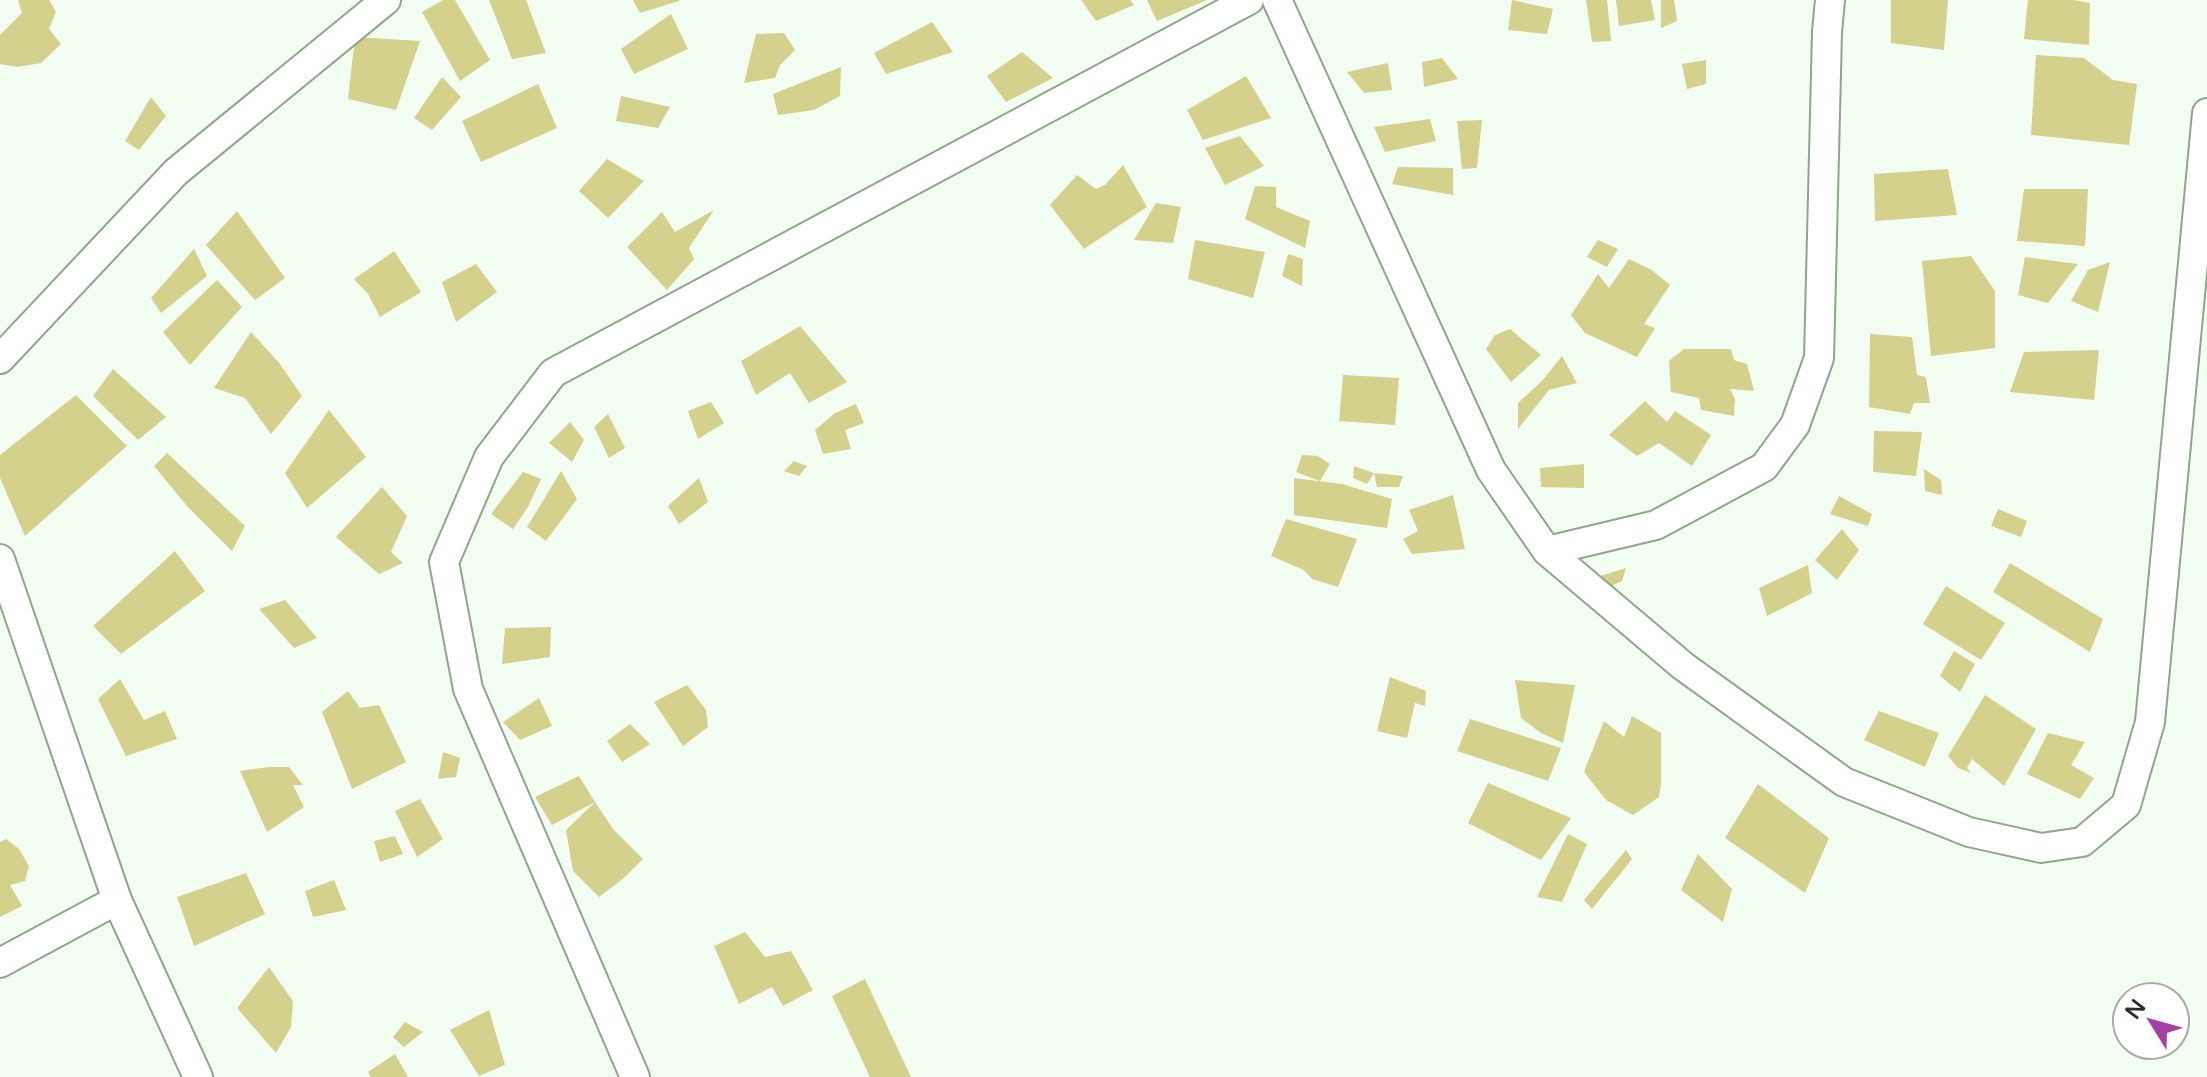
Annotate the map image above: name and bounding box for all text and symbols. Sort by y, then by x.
north arrow [2111,981,2191,1061]
text: N [2120,995,2152,1024]

